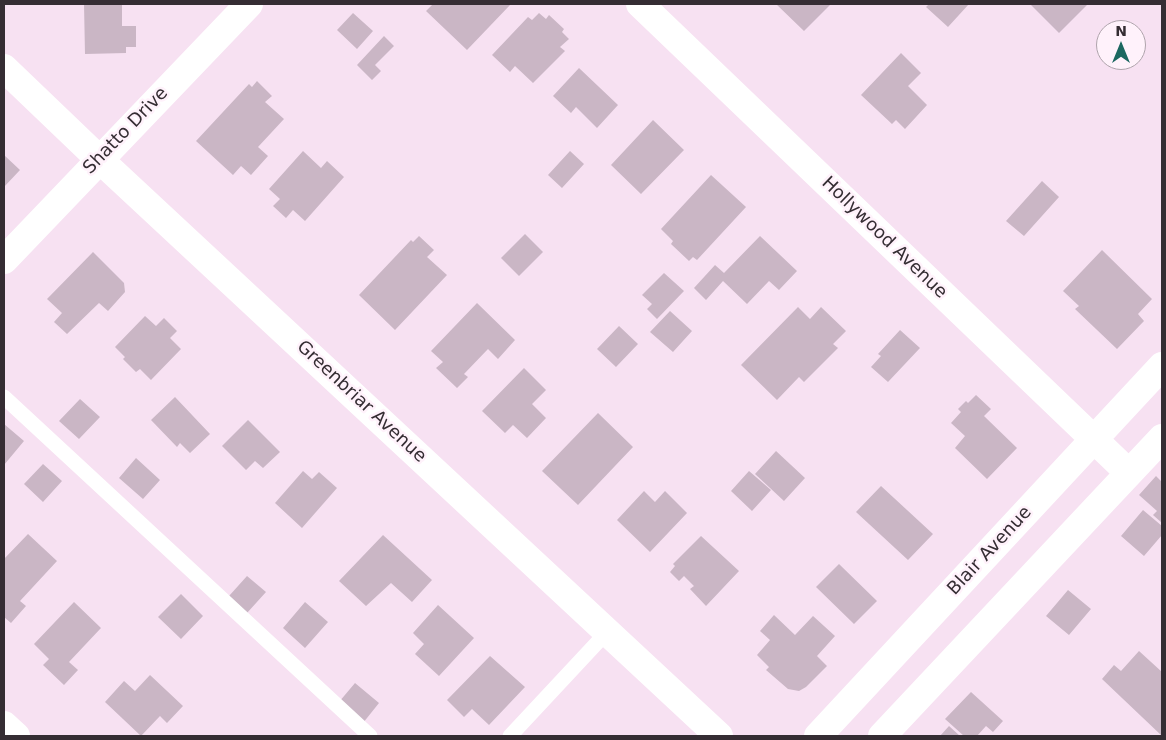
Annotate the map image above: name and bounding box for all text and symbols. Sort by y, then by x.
north arrow [1096,20,1146,70]
text: N [1115,23,1127,39]
street label: Shatto Drive [79,83,173,179]
street label: Hollywood Avenue [817,173,951,303]
street label: Greenbriar Avenue [292,336,430,468]
street label: Blair Avenue [943,502,1037,600]

